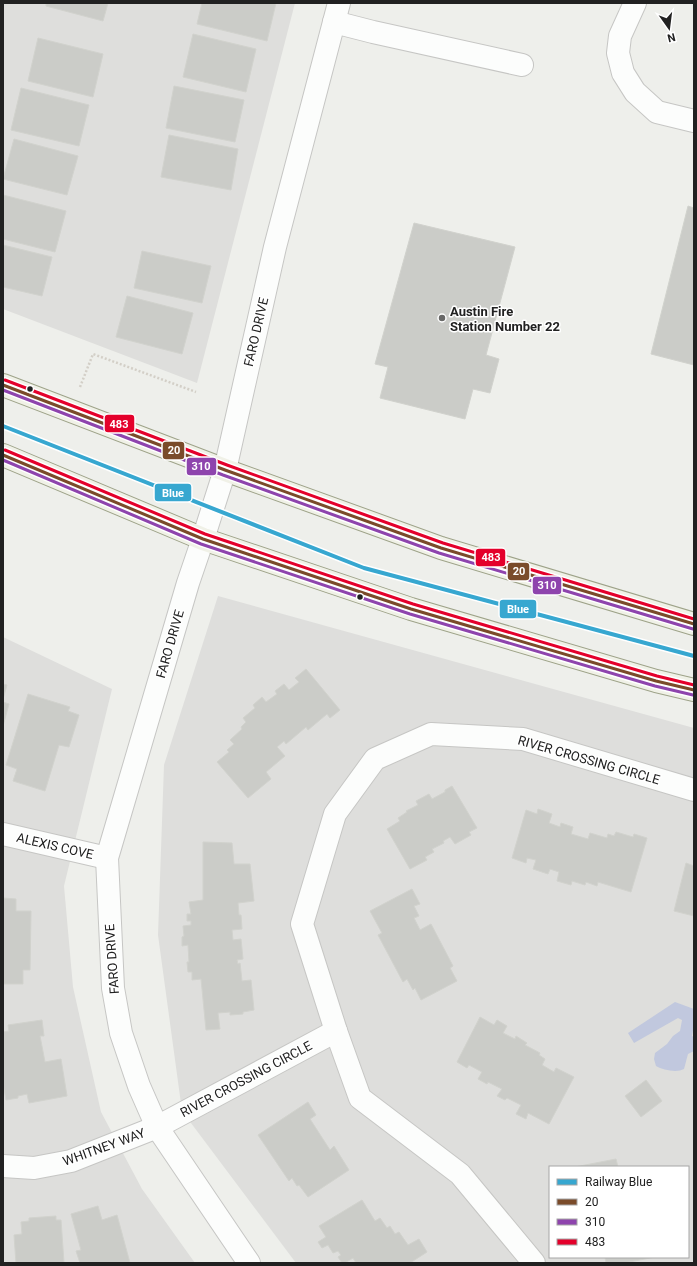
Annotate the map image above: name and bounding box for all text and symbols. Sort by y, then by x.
north arrow [649,8,689,48]
text: N [666,30,677,45]
street label: FARO DRIVE [241,296,271,368]
place label: Austin Fire Station Number 22 [450,304,560,334]
marker: Austin Fire Station Number 22 [437,313,447,323]
unlabelled marker [25,384,35,394]
line badge: 483 [104,414,135,433]
text: 483 [110,418,128,431]
line badge: 20 [162,441,185,460]
text: 20 [168,444,180,457]
line badge: 310 [186,457,217,476]
text: 310 [192,460,210,473]
line badge: Blue [154,483,192,502]
text: Blue [162,487,184,500]
line badge: 483 [475,548,506,567]
text: 483 [482,551,500,564]
line badge: 20 [507,562,530,581]
text: 20 [513,565,525,578]
line badge: 310 [532,576,562,595]
text: 310 [538,579,556,592]
unlabelled marker [355,592,365,602]
line badge: Blue [499,599,537,619]
text: Blue [507,603,529,616]
street label: FARO DRIVE [153,608,187,680]
street label: RIVER CROSSING CIRCLE [516,733,662,787]
street label: ALEXIS COVE [15,830,95,862]
street label: FARO DRIVE [102,923,122,995]
street label: RIVER CROSSING CIRCLE [178,1038,314,1120]
street label: WHITNEY WAY [61,1125,147,1169]
legend [549,1166,689,1258]
text: Railway Blue [585,1175,652,1189]
text: 20 [585,1195,599,1209]
text: 310 [585,1215,605,1229]
text: 483 [585,1235,605,1249]

